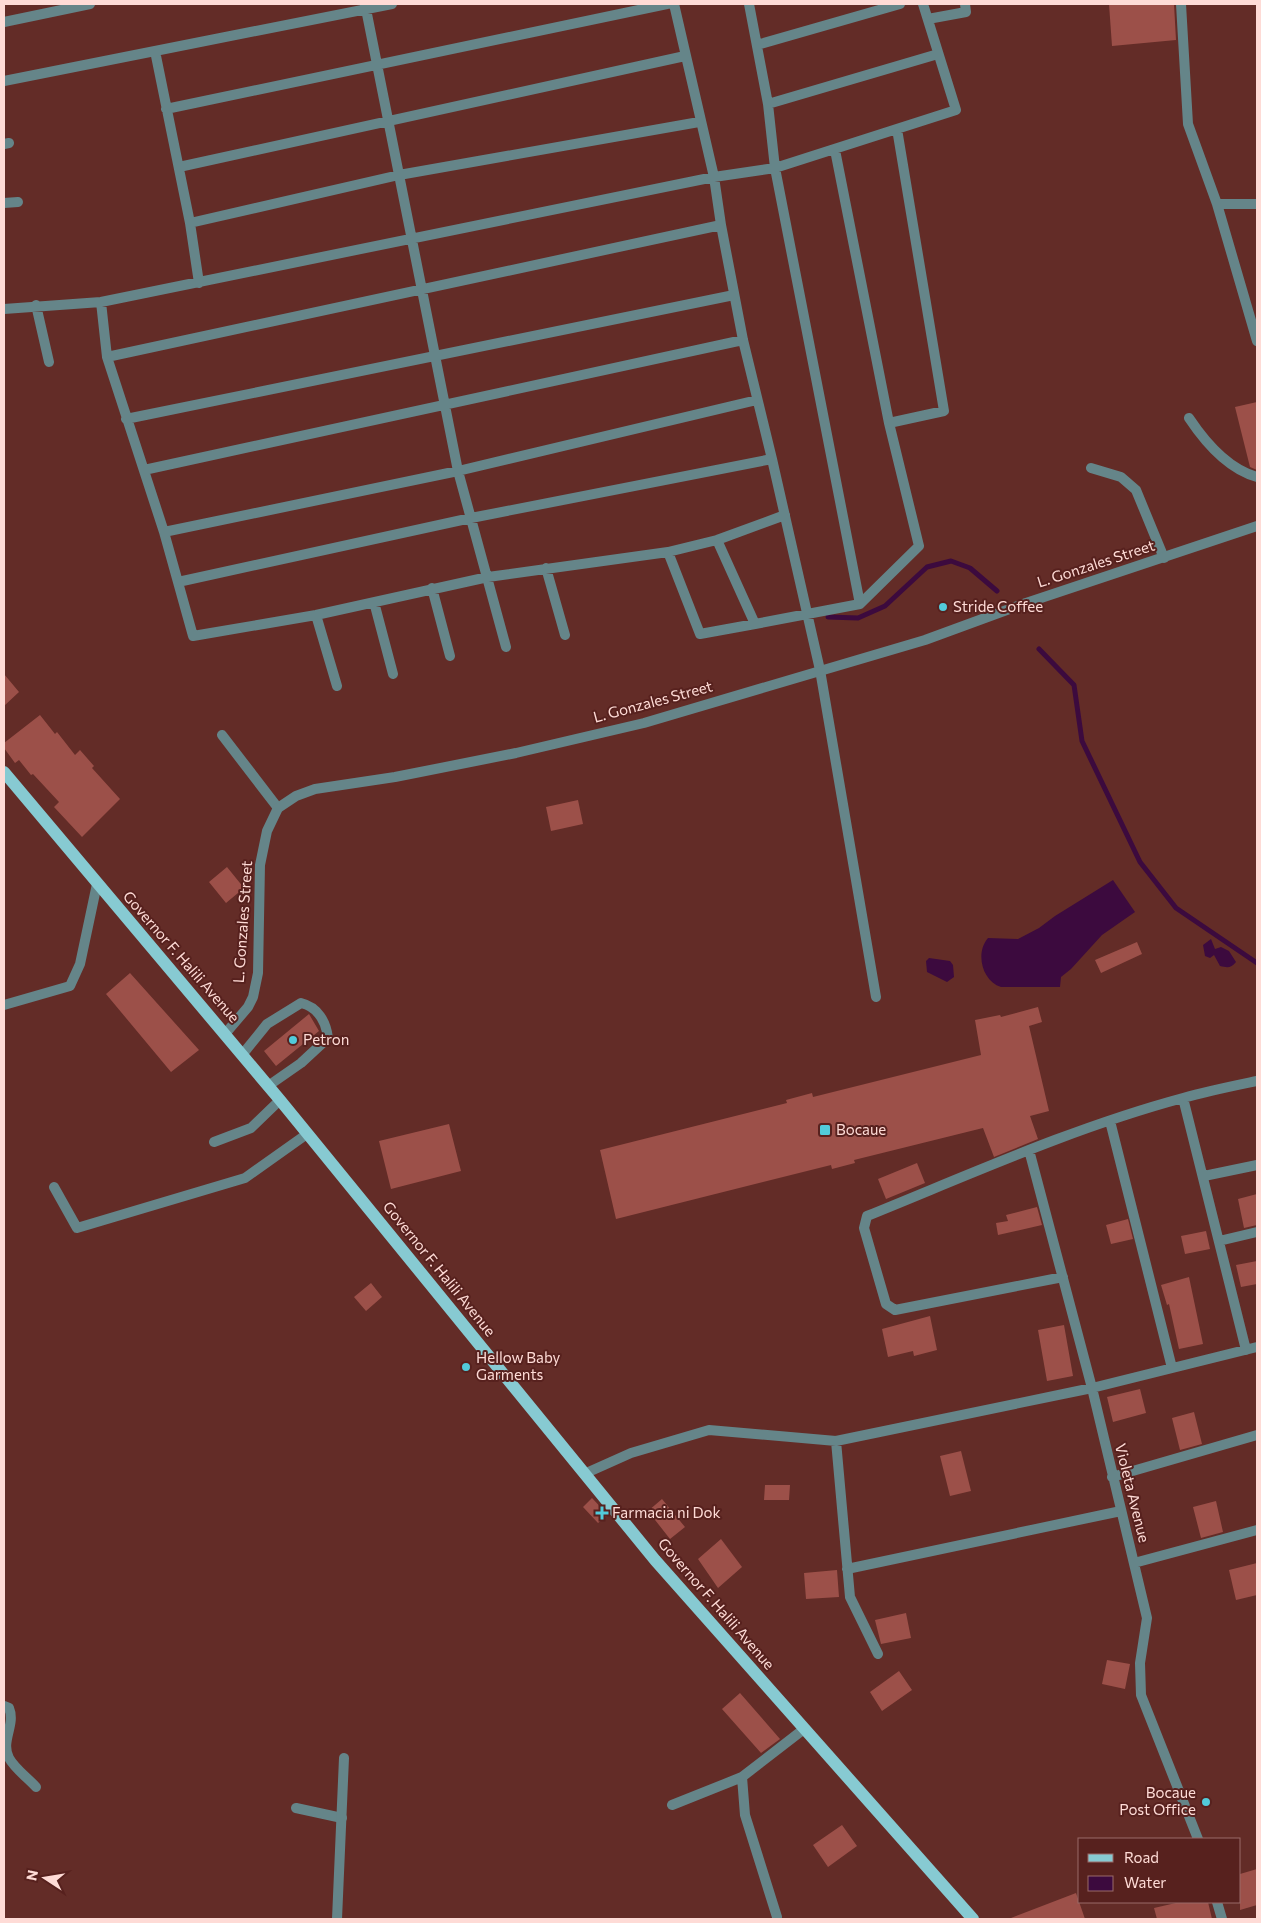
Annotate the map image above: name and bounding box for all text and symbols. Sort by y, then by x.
street label: L. Gonzales Street [1035,536,1157,591]
place label: Stride Coffee [953,597,1043,615]
marker: Stride Coffee [937,601,949,613]
street label: L. Gonzales Street [591,676,714,726]
street label: L. Gonzales Street [229,860,255,984]
street label: Governor F. Halili Avenue [120,887,244,1026]
place label: Petron [303,1030,349,1048]
marker: Petron [287,1034,299,1046]
place label: Bocaue [836,1120,886,1138]
marker: Bocaue [818,1123,832,1137]
street label: Governor F. Halili Avenue [380,1197,500,1340]
place label: Hellow Baby Garments [476,1348,561,1383]
marker: Hellow Baby Garments [460,1361,472,1373]
street label: Violeta Avenue [1112,1441,1154,1544]
place label: Farmacia ni Dok [612,1503,721,1521]
marker: Farmacia ni Dok [596,1507,608,1519]
street label: Governor F. Halili Avenue [655,1534,779,1673]
place label: Bocaue Post Office [1119,1783,1196,1818]
marker: Bocaue Post Office [1200,1796,1212,1808]
legend [1078,1838,1241,1903]
text: Road [1124,1848,1159,1866]
north arrow [20,1853,70,1903]
text: N [22,1868,41,1882]
text: Water [1124,1873,1166,1891]

